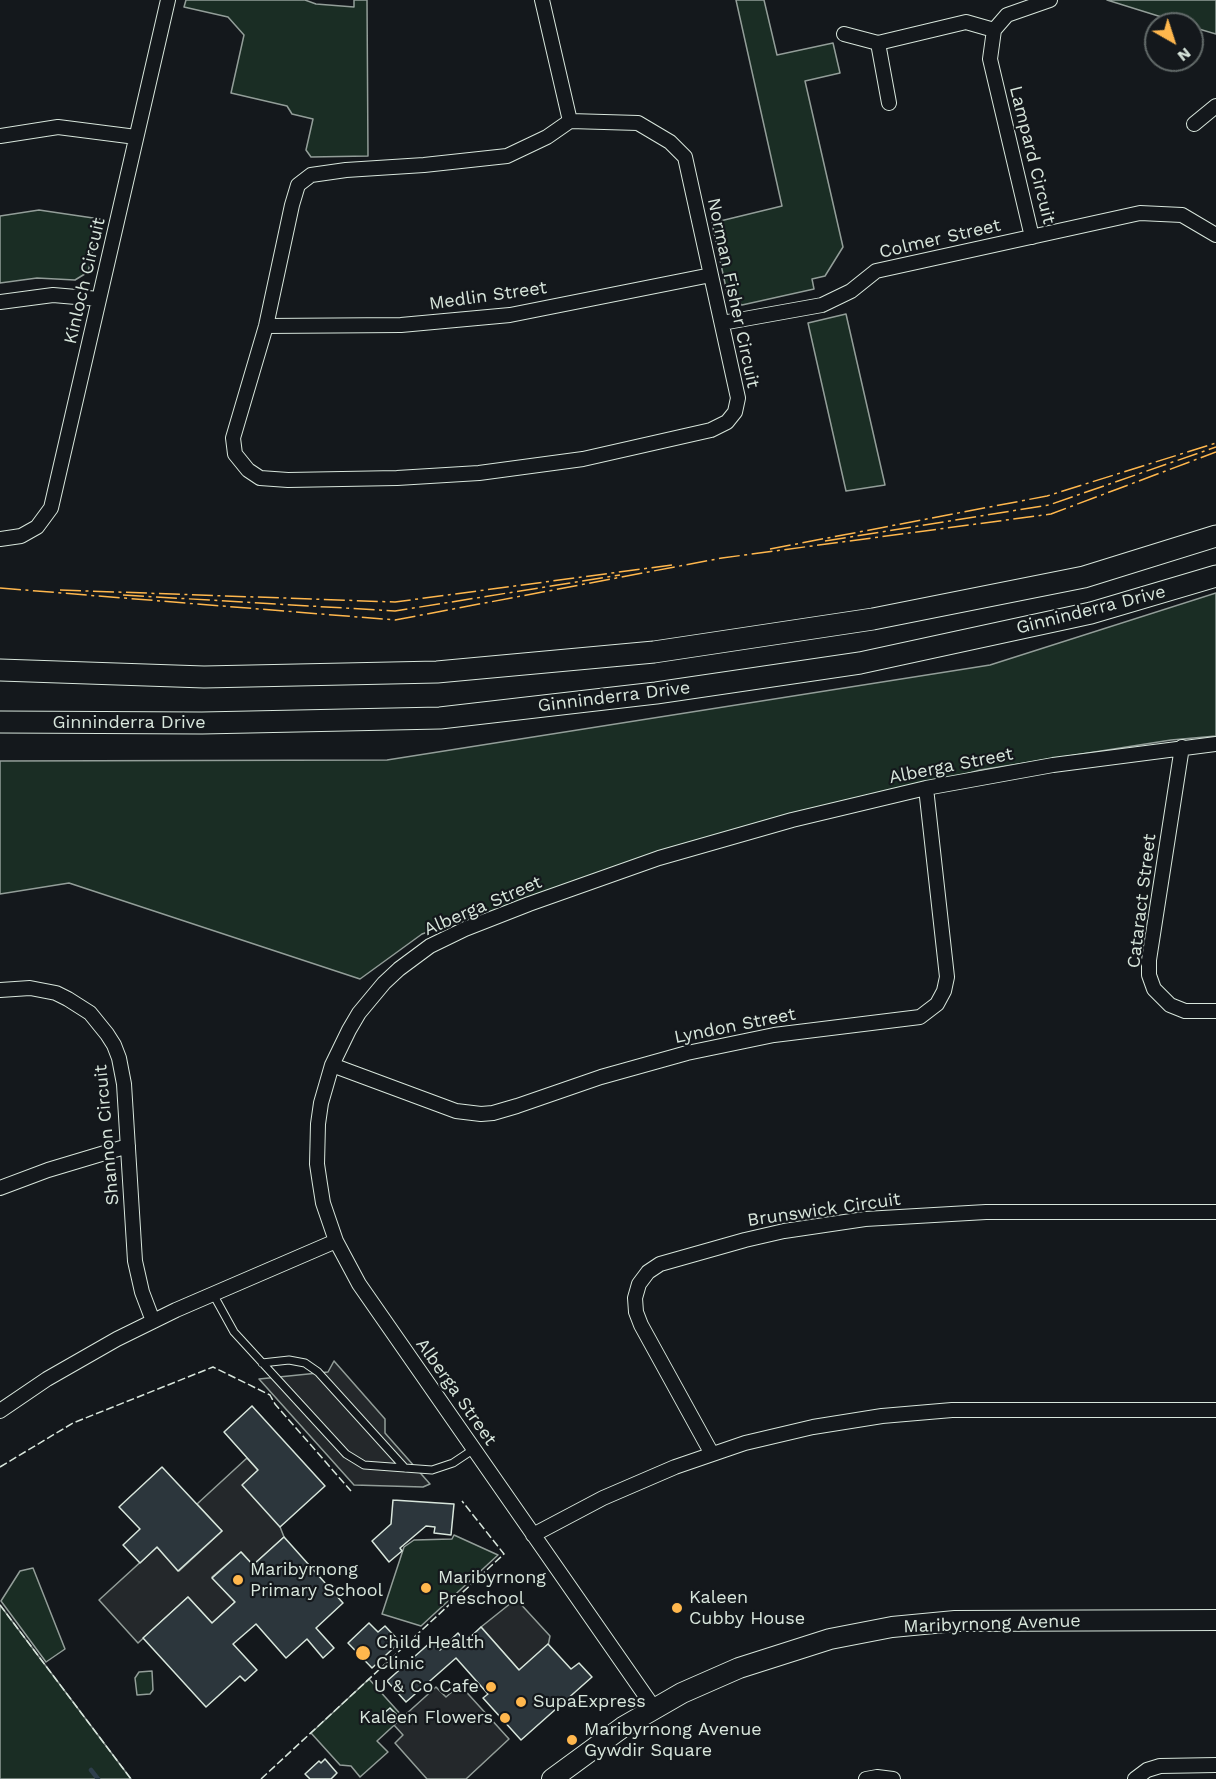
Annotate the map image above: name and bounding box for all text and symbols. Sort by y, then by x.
north arrow [1144,12,1204,72]
text: N [1174,44,1195,66]
street label: Lampard Circuit [1004,84,1060,226]
street label: Norman Fisher Circuit [702,196,764,390]
street label: Colmer Street [877,215,1003,263]
street label: Kinloch Circuit [60,216,110,346]
street label: Medlin Street [428,277,548,315]
street label: Ginninderra Drive [1014,581,1168,639]
street label: Ginninderra Drive [537,677,691,717]
street label: Ginninderra Drive [52,712,206,734]
street label: Alberga Street [887,743,1015,789]
street label: Cataract Street [1123,833,1161,969]
street label: Alberga Street [421,871,545,941]
street label: Lyndon Street [673,1004,797,1048]
street label: Shannon Circuit [90,1064,124,1206]
street label: Brunswick Circuit [746,1189,902,1231]
street label: Alberga Street [411,1334,501,1450]
place label: Maribyrnong Primary School [250,1559,383,1602]
place label: Maribyrnong Preschool [438,1567,546,1610]
marker: Maribyrnong Primary School [231,1573,245,1587]
marker: Maribyrnong Preschool [419,1581,433,1595]
place label: Kaleen Cubby House [689,1587,805,1630]
marker: Kaleen Cubby House [670,1601,684,1615]
street label: Maribyrnong Avenue [903,1610,1081,1638]
place label: Child Health Clinic [376,1632,485,1674]
marker: Child Health Clinic [354,1644,372,1662]
place label: U & Co Cafe [374,1676,479,1698]
marker: U & Co Cafe [484,1680,498,1694]
place label: SupaExpress [533,1691,646,1713]
marker: SupaExpress [514,1695,528,1709]
place label: Kaleen Flowers [359,1707,493,1729]
marker: Kaleen Flowers [498,1711,512,1725]
place label: Maribyrnong Avenue Gywdir Square [584,1719,762,1762]
marker: Maribyrnong Avenue Gywdir Square [565,1733,579,1747]

